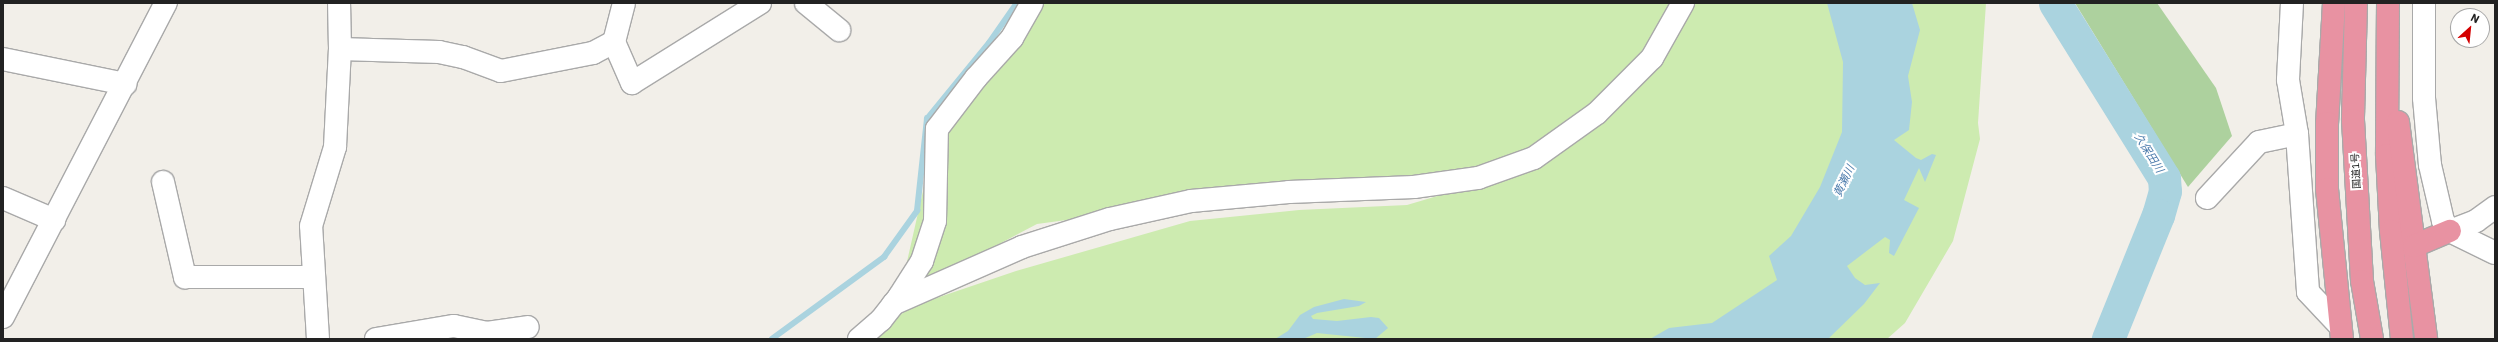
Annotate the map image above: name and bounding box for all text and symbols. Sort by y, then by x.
north arrow [2450,8,2490,48]
text: N [2468,10,2482,26]
water label: 久保田川 [2132,131,2166,175]
street label: 国道1号 [2349,153,2363,189]
water label: 黄瀬川 [1831,163,1857,199]

